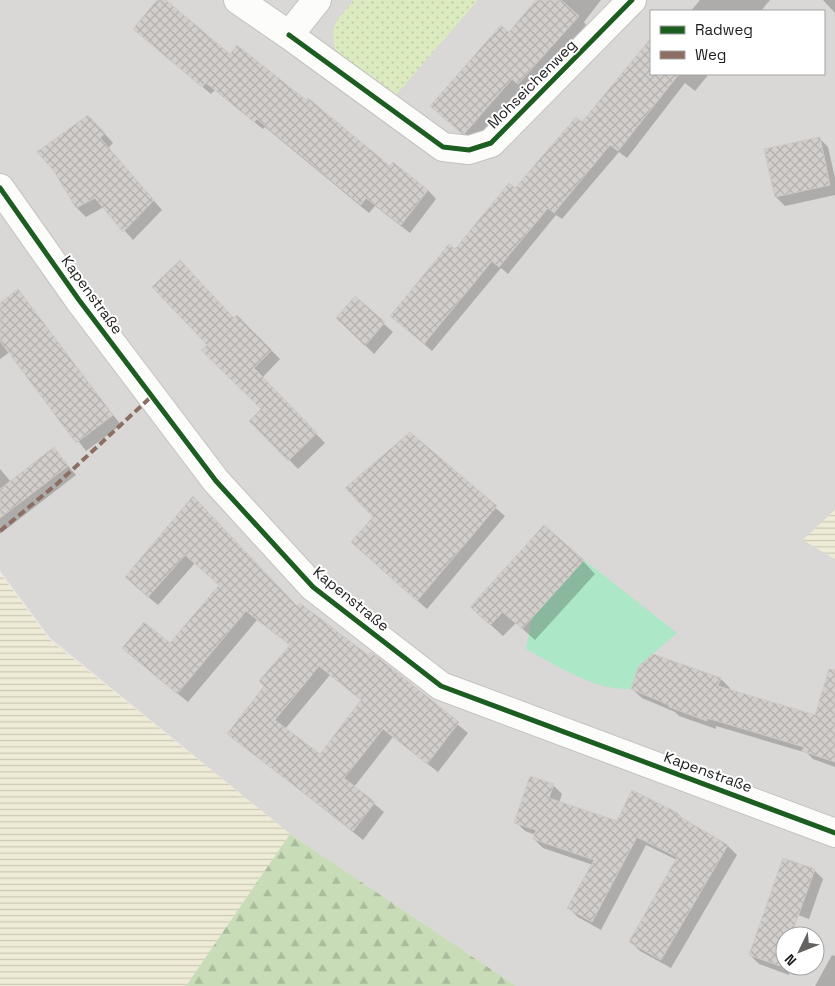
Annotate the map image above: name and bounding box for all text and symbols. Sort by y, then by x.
legend [650,10,825,75]
text: Radweg [695,20,753,39]
street label: Mohseichenweg [483,35,580,132]
text: Weg [695,45,726,64]
street label: Kapenstraße [58,252,127,338]
street label: Kapenstraße [309,562,393,635]
street label: Kapenstraße [661,747,755,796]
north arrow [775,926,825,976]
text: N [781,950,800,969]

